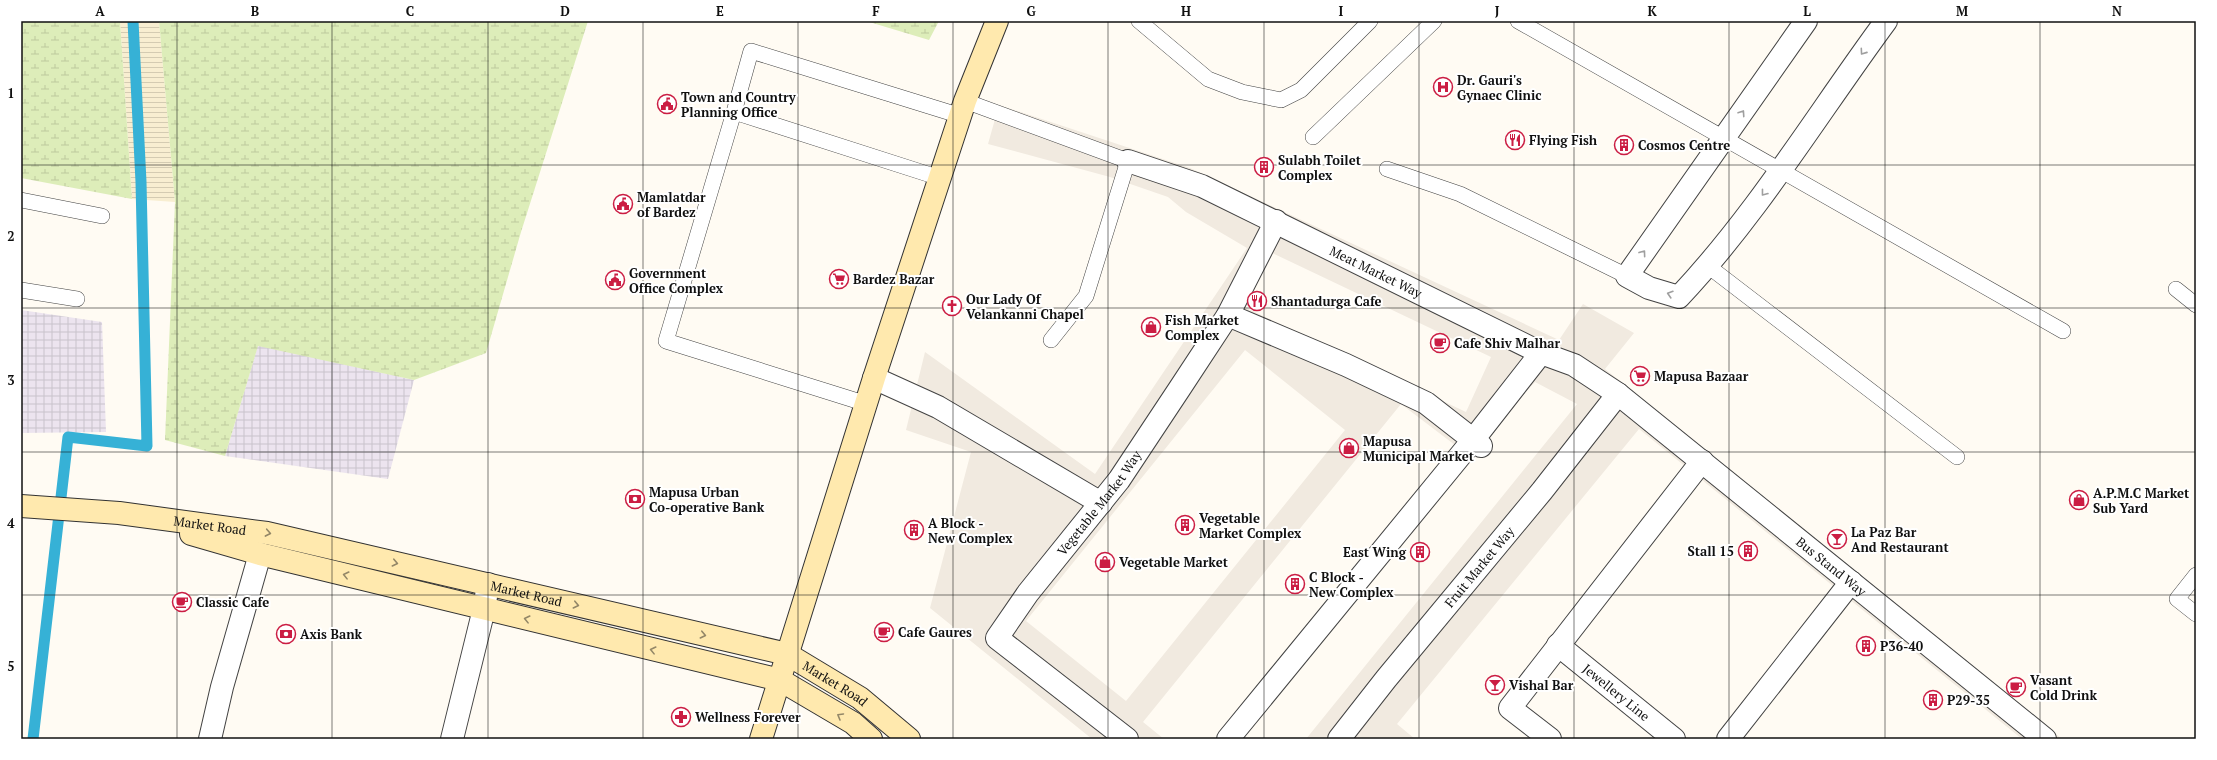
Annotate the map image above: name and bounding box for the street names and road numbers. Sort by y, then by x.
street label: Meat Market Way [1327,241,1426,302]
street label: Vegetable Market Way [1053,447,1145,559]
street label: Market Road [173,511,247,539]
street label: Fruit Market Way [1440,522,1518,611]
street label: Bus Stand Way [1792,533,1870,600]
street label: Market Road [489,576,564,610]
street label: Market Road [799,657,872,710]
street label: Jewellery Line [1579,660,1654,725]

